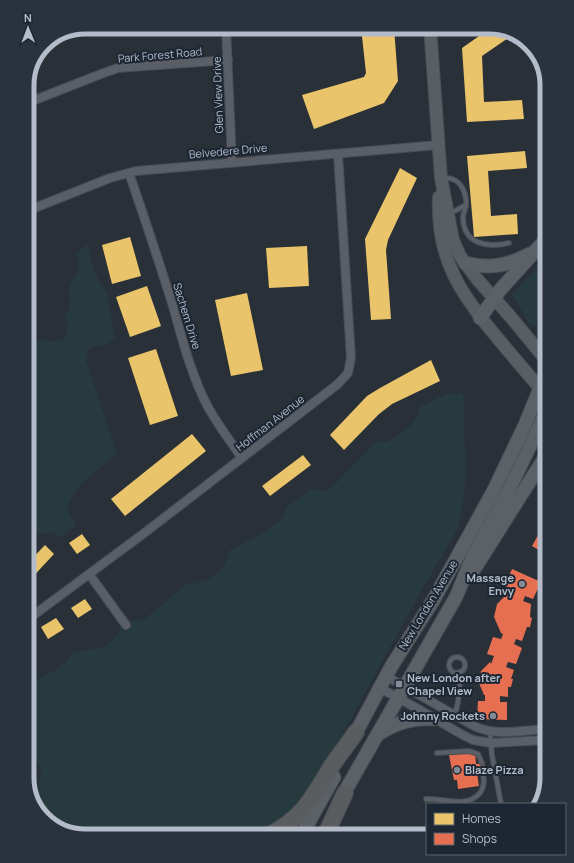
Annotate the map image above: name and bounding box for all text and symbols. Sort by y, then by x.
north arrow [8,8,48,48]
text: N [24,10,32,25]
street label: Park Forest Road [117,43,203,66]
street label: Glen View Drive [209,56,226,134]
street label: Belvedere Drive [188,140,268,161]
street label: Sachem Drive [170,281,205,352]
street label: Hoffman Avenue [232,391,308,454]
street label: New London Avenue [395,556,461,653]
place label: Massage Envy [467,570,515,598]
marker: Massage Envy [517,579,527,589]
place label: New London after Chapel View [407,670,501,698]
marker: New London after Chapel View [394,679,404,689]
place label: Johnny Rockets [400,708,485,723]
marker: Johnny Rockets [488,711,498,721]
place label: Blaze Pizza [465,762,523,777]
marker: Blaze Pizza [452,765,462,775]
legend [426,803,566,855]
text: Homes [462,810,501,827]
text: Shops [462,830,497,847]

